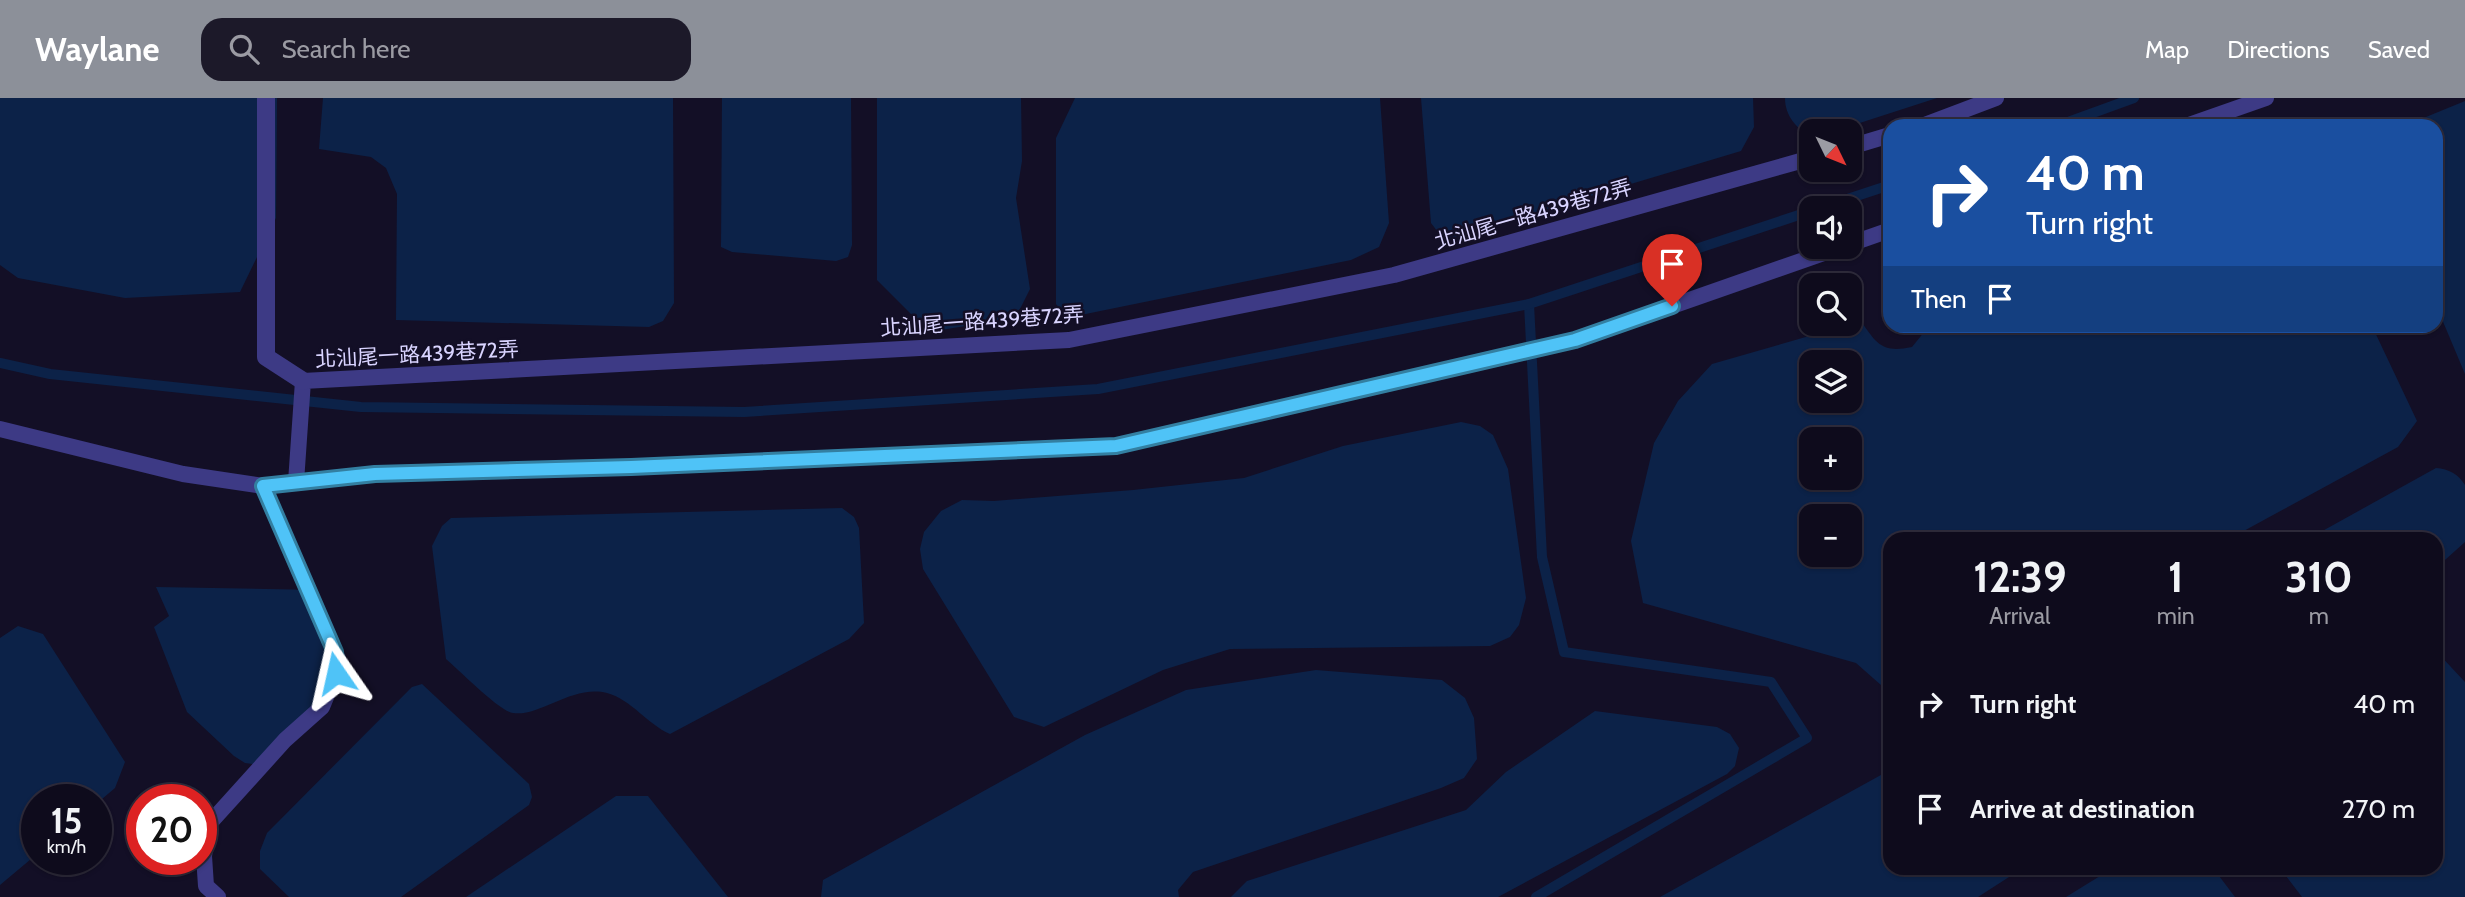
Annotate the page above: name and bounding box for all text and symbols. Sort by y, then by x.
search box [201,18,691,81]
text: Waylane [35,29,159,69]
icon: search [225,30,263,68]
text: Search here [281,33,411,65]
text: Map [2145,35,2189,64]
text: Directions [2227,35,2330,64]
text: Saved [2368,35,2430,64]
north arrow [1799,119,1862,182]
map controls [1799,119,1862,567]
text: 40 m [2026,143,2145,202]
icon: right [1911,147,2002,238]
street label: 北汕尾一路439巷72弄 [1432,174,1634,254]
button: sound [1799,196,1862,259]
text: Turn right [2026,203,2153,242]
pin [1642,234,1702,306]
icon: arrive [1653,245,1691,283]
button: search [1799,273,1862,336]
icon: arrive [1981,280,2019,318]
text: Then [1911,283,1967,315]
street label: 北汕尾一路439巷72弄 [879,301,1085,341]
street label: 北汕尾一路439巷72弄 [314,336,520,372]
button: layers [1799,350,1862,413]
button: + [1799,427,1862,490]
button: − [1799,504,1862,567]
text: 12:39 [1973,551,2067,603]
text: 1 [2168,551,2184,603]
text: 310 [2285,551,2353,603]
text: Arrival [1989,602,2051,630]
text: min [2157,602,2195,630]
text: m [2309,602,2329,630]
position arrow [299,636,373,710]
icon: right [1911,685,1949,723]
text: Turn right [1970,688,2076,720]
text: 40 m [2353,688,2415,720]
speed limit sign: 20 [126,784,217,875]
icon: arrive [1911,790,1949,828]
text: Arrive at destination [1970,793,2195,825]
text: 270 m [2342,793,2415,825]
text: 15 [51,799,82,842]
text: km/h [47,836,86,858]

